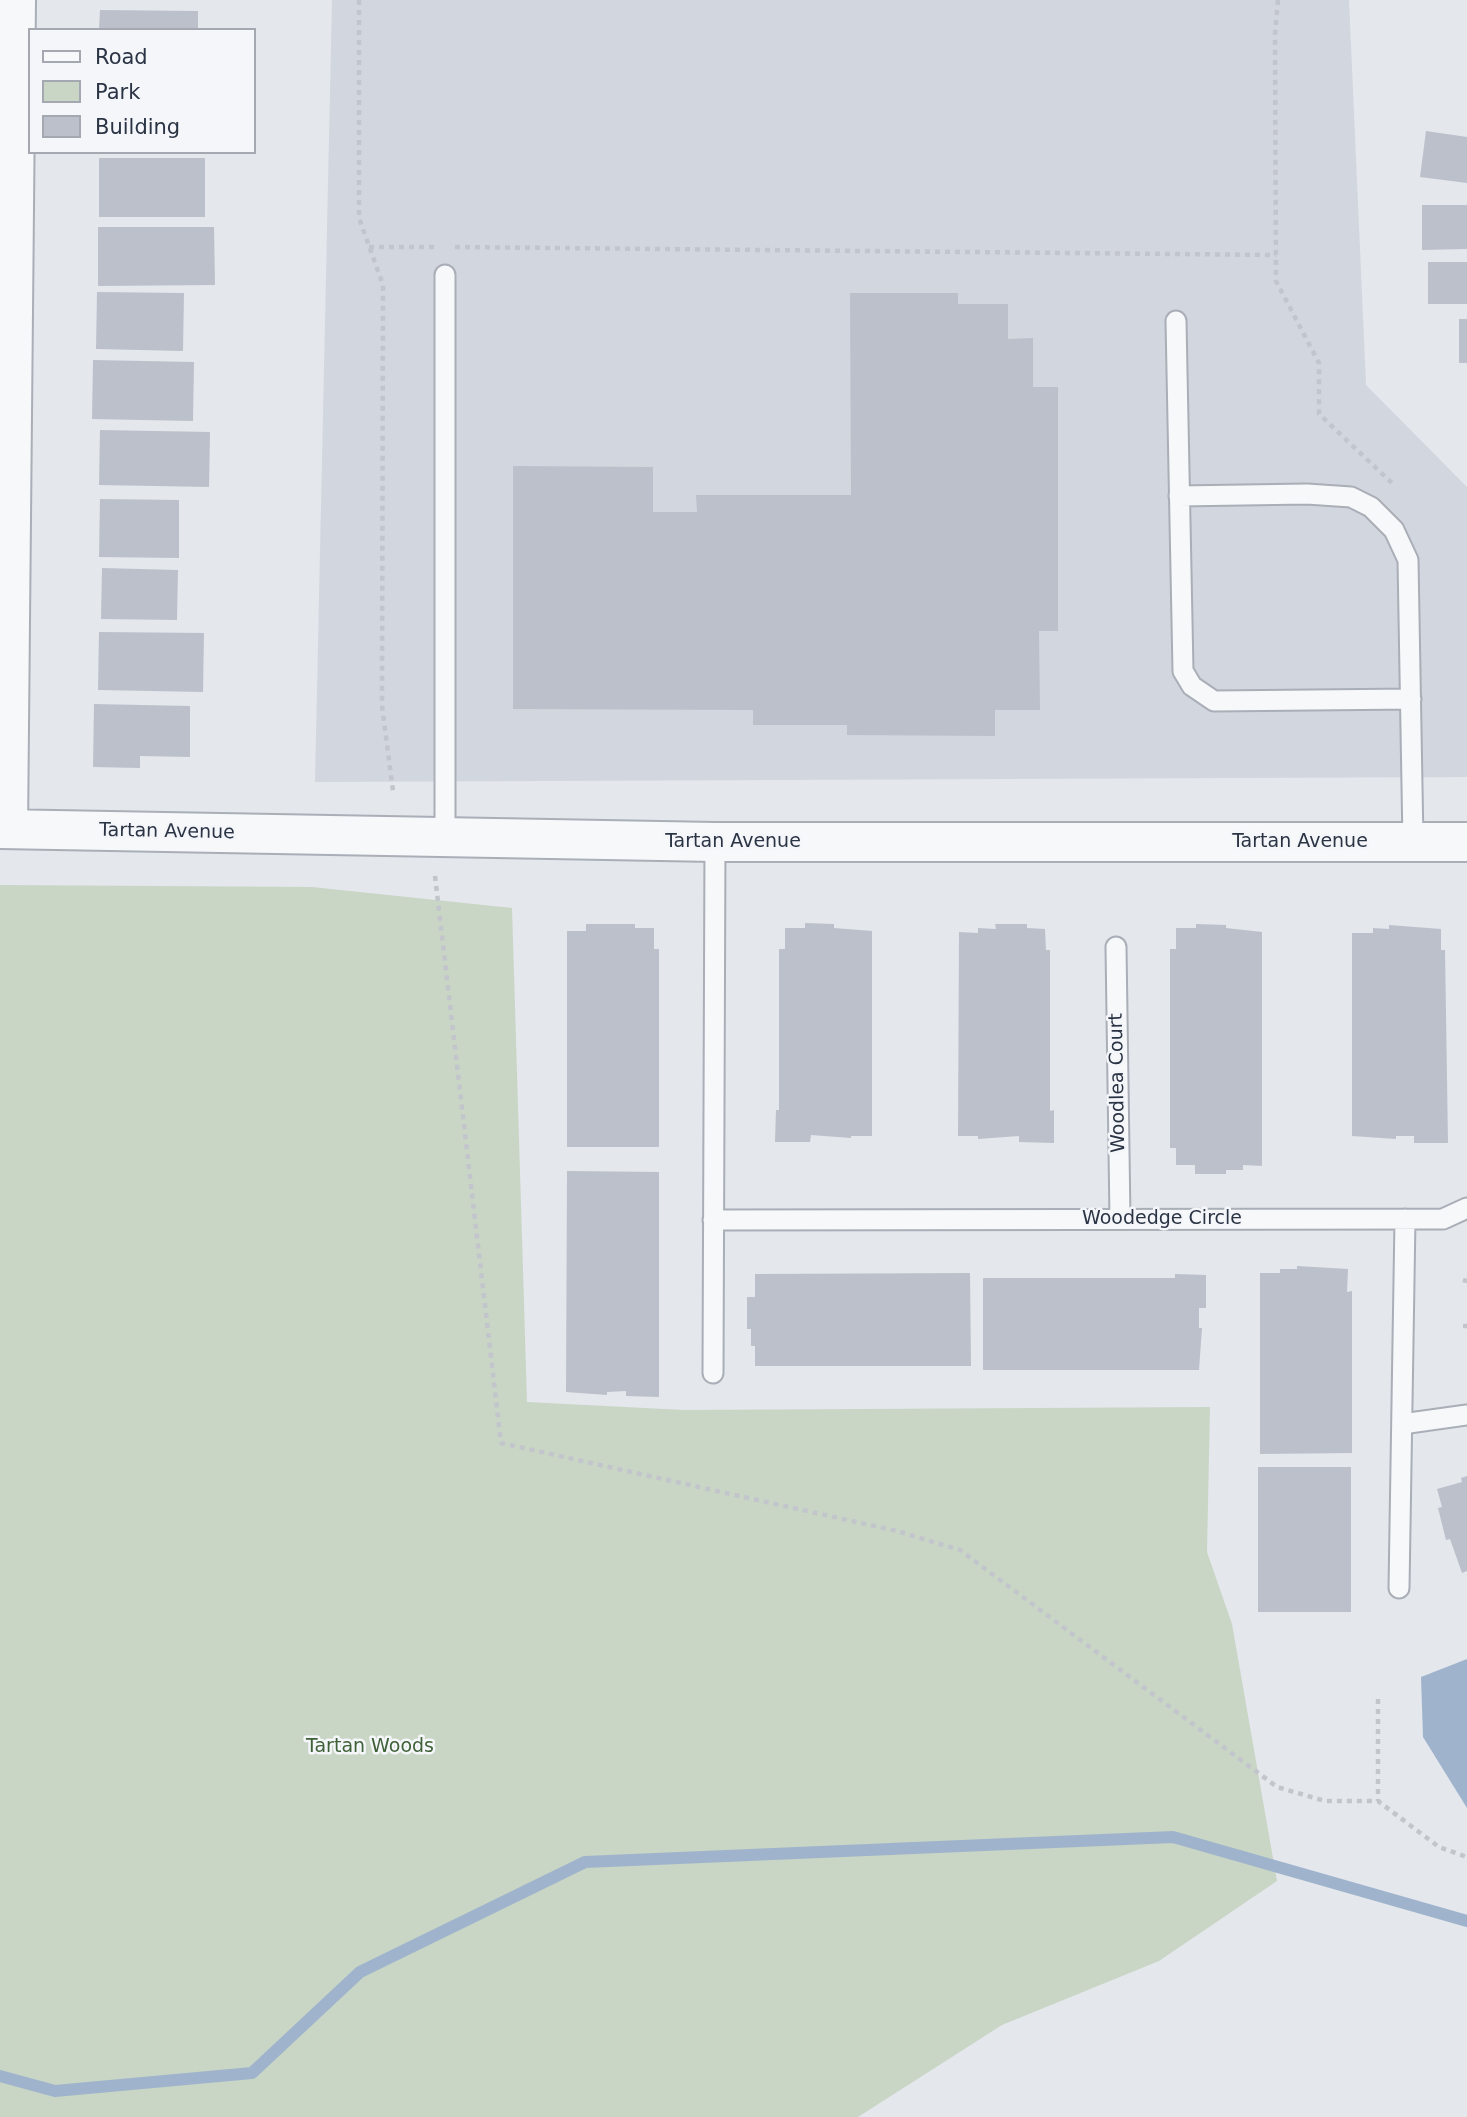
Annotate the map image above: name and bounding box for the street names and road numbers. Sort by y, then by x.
street label: Tartan Avenue [99,819,235,845]
street label: Tartan Avenue [665,831,801,853]
street label: Tartan Avenue [1232,831,1368,853]
street label: Woodlea Court [1105,1013,1131,1153]
street label: Woodedge Circle [1082,1208,1242,1230]

